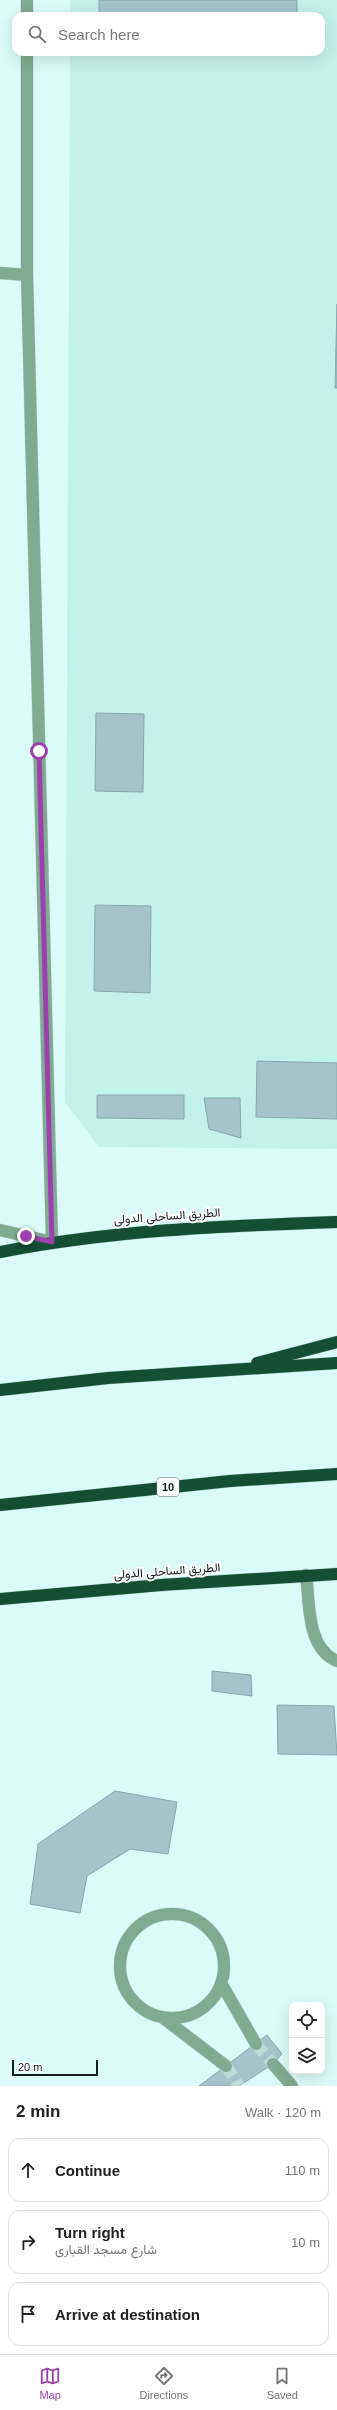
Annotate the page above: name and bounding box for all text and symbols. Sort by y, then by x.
search box [12,12,325,56]
icon: search [26,23,48,45]
text: Search here [58,26,140,43]
route start [30,742,48,760]
street label: الطريق الساحلى الدولى [113,1205,221,1228]
route end [17,1227,35,1245]
road number: 10 [157,1478,179,1496]
street label: الطريق الساحلى الدولى [113,1560,221,1583]
map controls [289,2002,325,2074]
button: locate [289,2002,325,2038]
button: layers [289,2038,325,2074]
scale bar [12,2058,98,2077]
text: 20 m [18,2061,42,2073]
text: 2 min [16,2102,60,2121]
text: Walk · 120 m [245,2105,321,2120]
icon: ahead [17,2159,39,2181]
text: Continue [55,2162,120,2179]
text: 110 m [285,2163,320,2178]
text: Turn right [55,2224,125,2241]
icon: right [17,2231,39,2253]
text: 10 m [291,2235,320,2250]
text: شارع مسجد القبارى [55,2242,157,2257]
icon: arrive [17,2303,39,2325]
text: Arrive at destination [55,2306,200,2323]
tab: Map [39,2365,61,2401]
tab: Directions [139,2365,188,2401]
tab: Saved [267,2365,298,2401]

